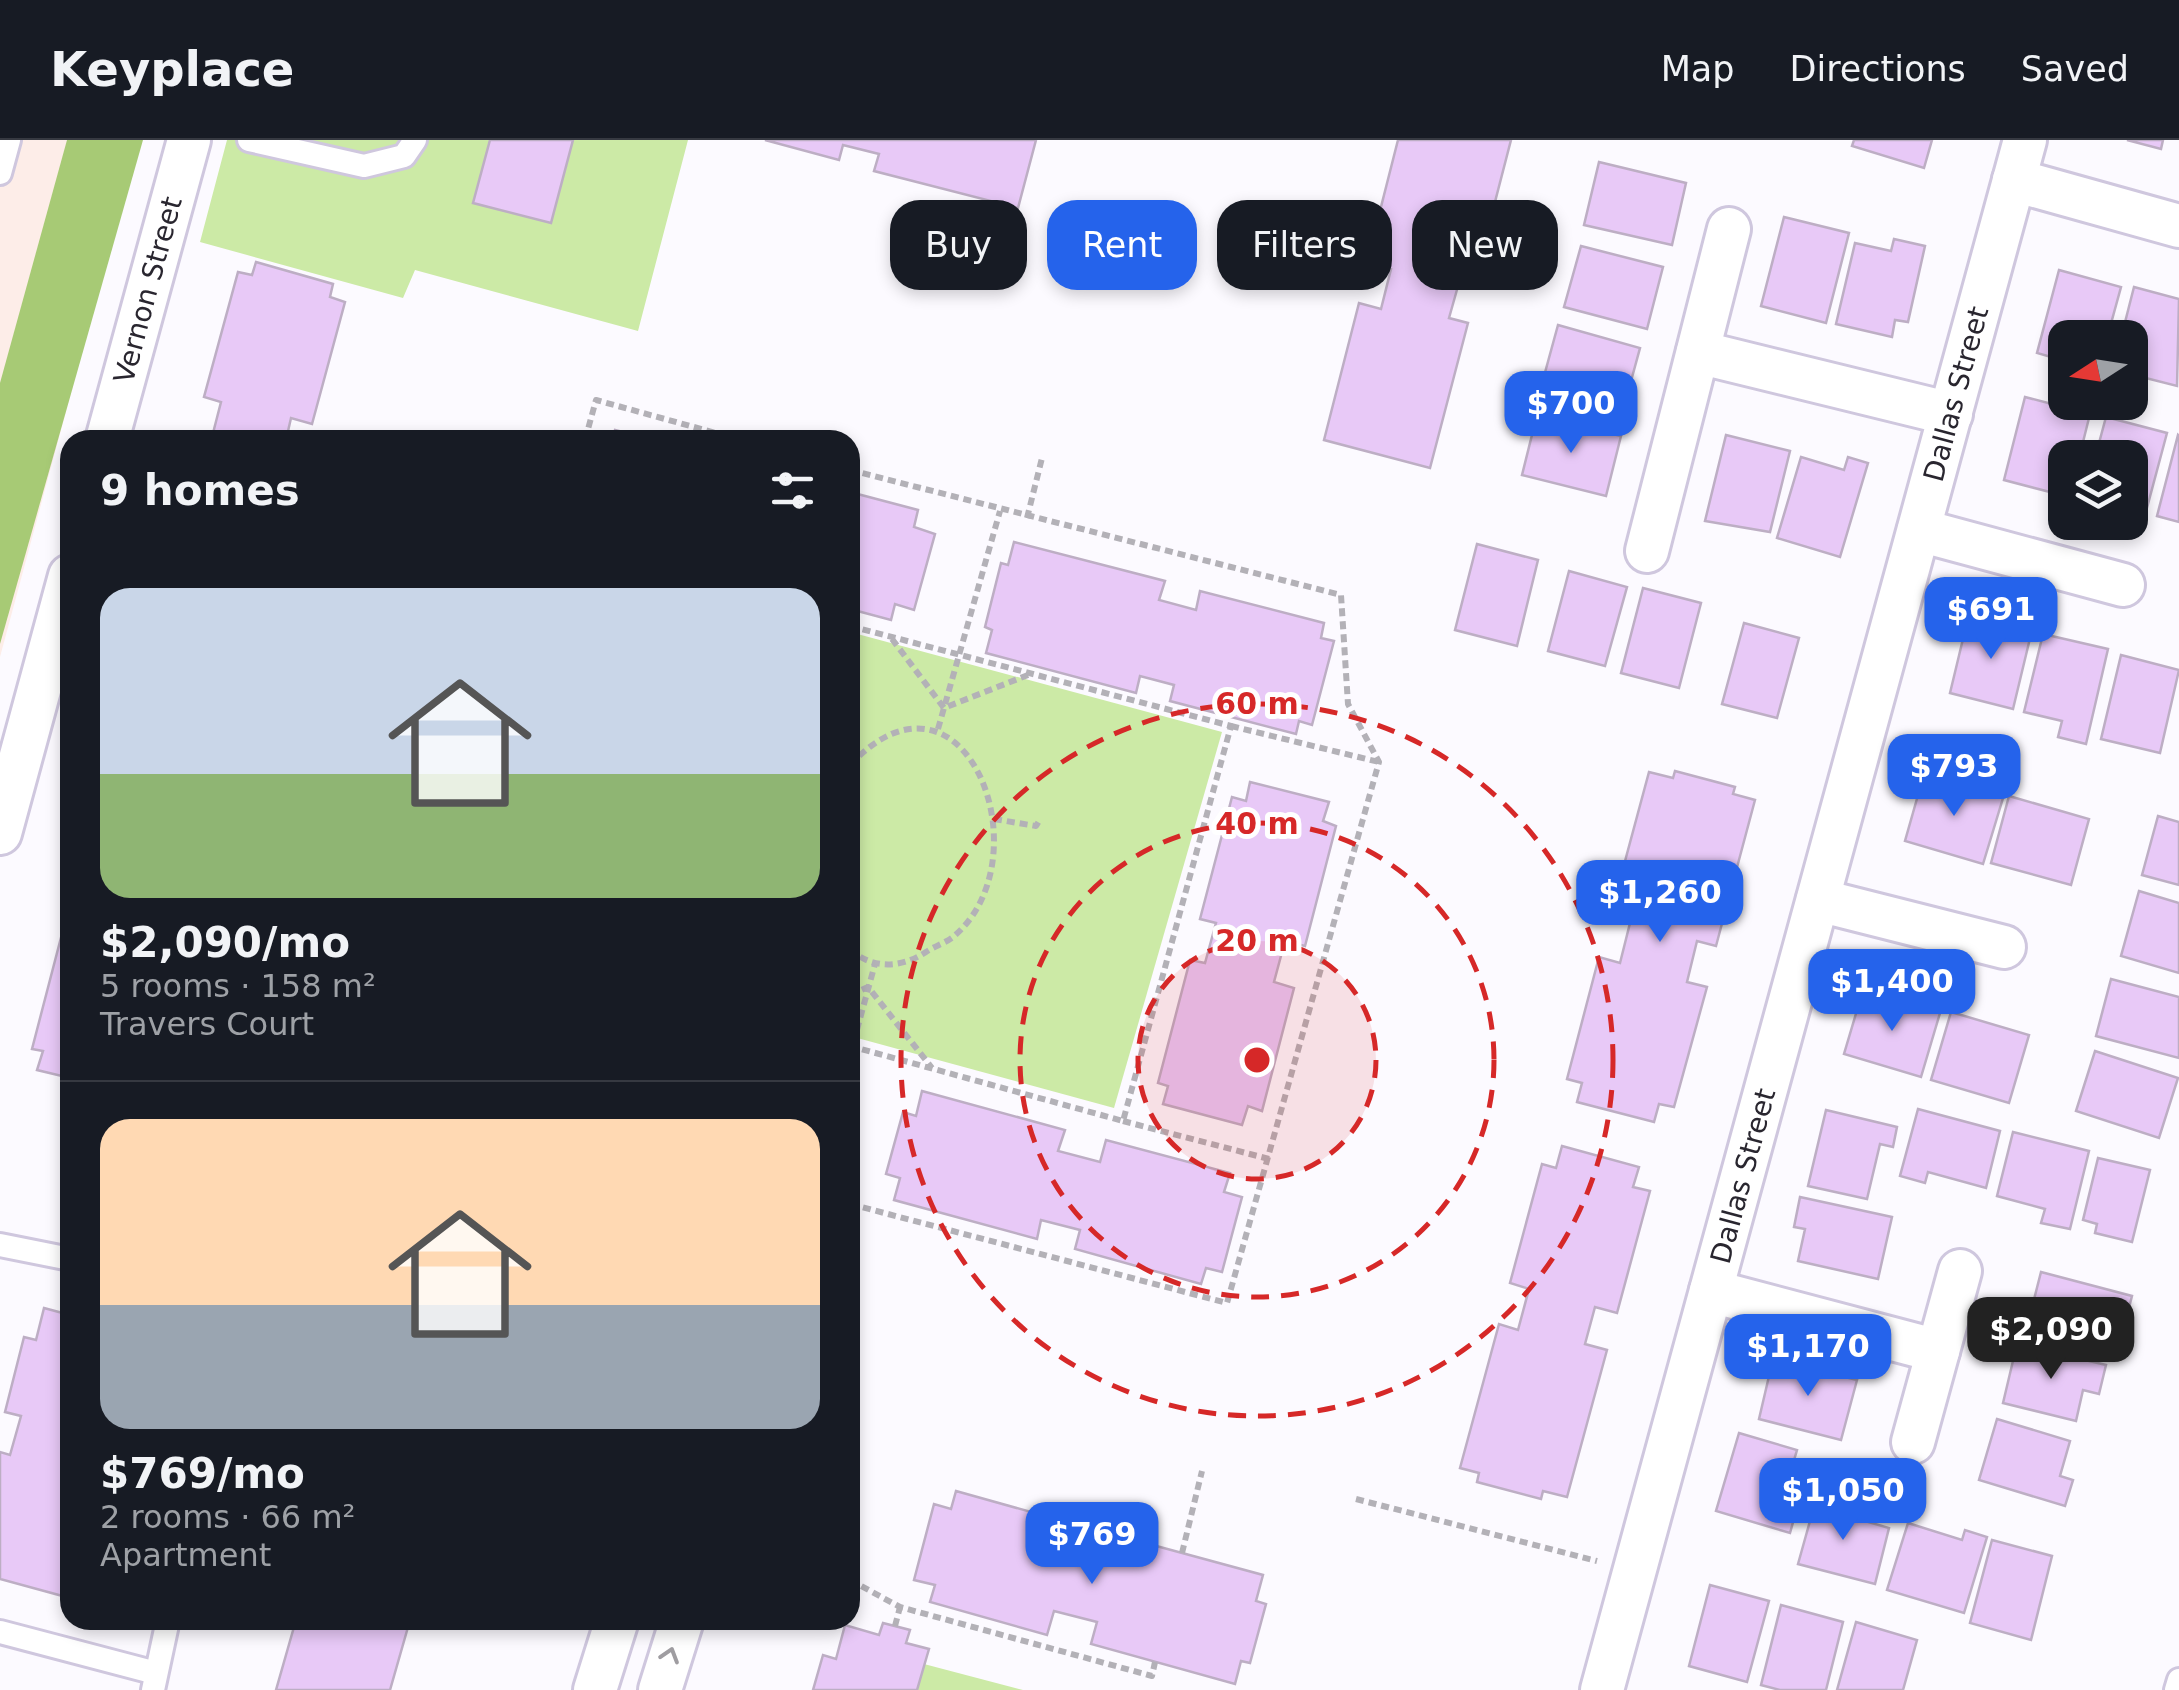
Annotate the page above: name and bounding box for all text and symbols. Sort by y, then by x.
text: Keyplace [50,41,294,97]
text: Map [1661,49,1735,89]
text: Directions [1790,49,1966,89]
text: Saved [2021,49,2129,89]
street label: Vernon Street [107,193,189,387]
chip: Buy [890,200,1027,290]
chip: Rent [1047,200,1197,290]
chip: Filters [1217,200,1392,290]
chip: New [1412,200,1558,290]
street label: Dallas Street [1917,303,1995,485]
north arrow [2048,320,2148,420]
map controls [2048,320,2148,540]
pin: $700 [1512,371,1630,456]
text: $700 [1526,384,1616,422]
button: layers [2048,440,2148,540]
icon: filters [765,463,820,518]
text: 9 homes [100,466,300,515]
pin: $691 [1932,577,2050,662]
text: $691 [1946,590,2036,628]
icon: home [370,653,550,833]
text: 60 m [1215,686,1299,721]
pin: $793 [1895,734,2013,819]
text: $793 [1909,747,1999,785]
text: 40 m [1215,806,1299,841]
pin: $1,260 [1579,860,1741,945]
text: $1,260 [1598,873,1722,911]
text: $2,090/mo [100,918,350,967]
text: 20 m [1215,923,1299,958]
pin: $1,400 [1811,949,1973,1034]
text: $1,400 [1830,962,1954,1000]
text: 5 rooms · 158 m² [100,967,376,1005]
text: Travers Court [100,1005,314,1043]
centre of rings [1239,1042,1275,1078]
street label: Dallas Street [1704,1085,1782,1267]
icon: home [370,1184,550,1364]
pin: $2,090 [1970,1297,2132,1382]
text: $2,090 [1989,1310,2113,1348]
pin: $1,170 [1727,1314,1889,1399]
text: $1,170 [1746,1327,1870,1365]
text: $769/mo [100,1449,305,1498]
pin: $1,050 [1762,1458,1924,1543]
text: $1,050 [1781,1471,1905,1509]
text: 2 rooms · 66 m² [100,1498,355,1536]
pin: $769 [1033,1502,1151,1587]
text: $769 [1047,1515,1137,1553]
text: Apartment [100,1536,271,1574]
one-way arrow [658,1647,679,1664]

